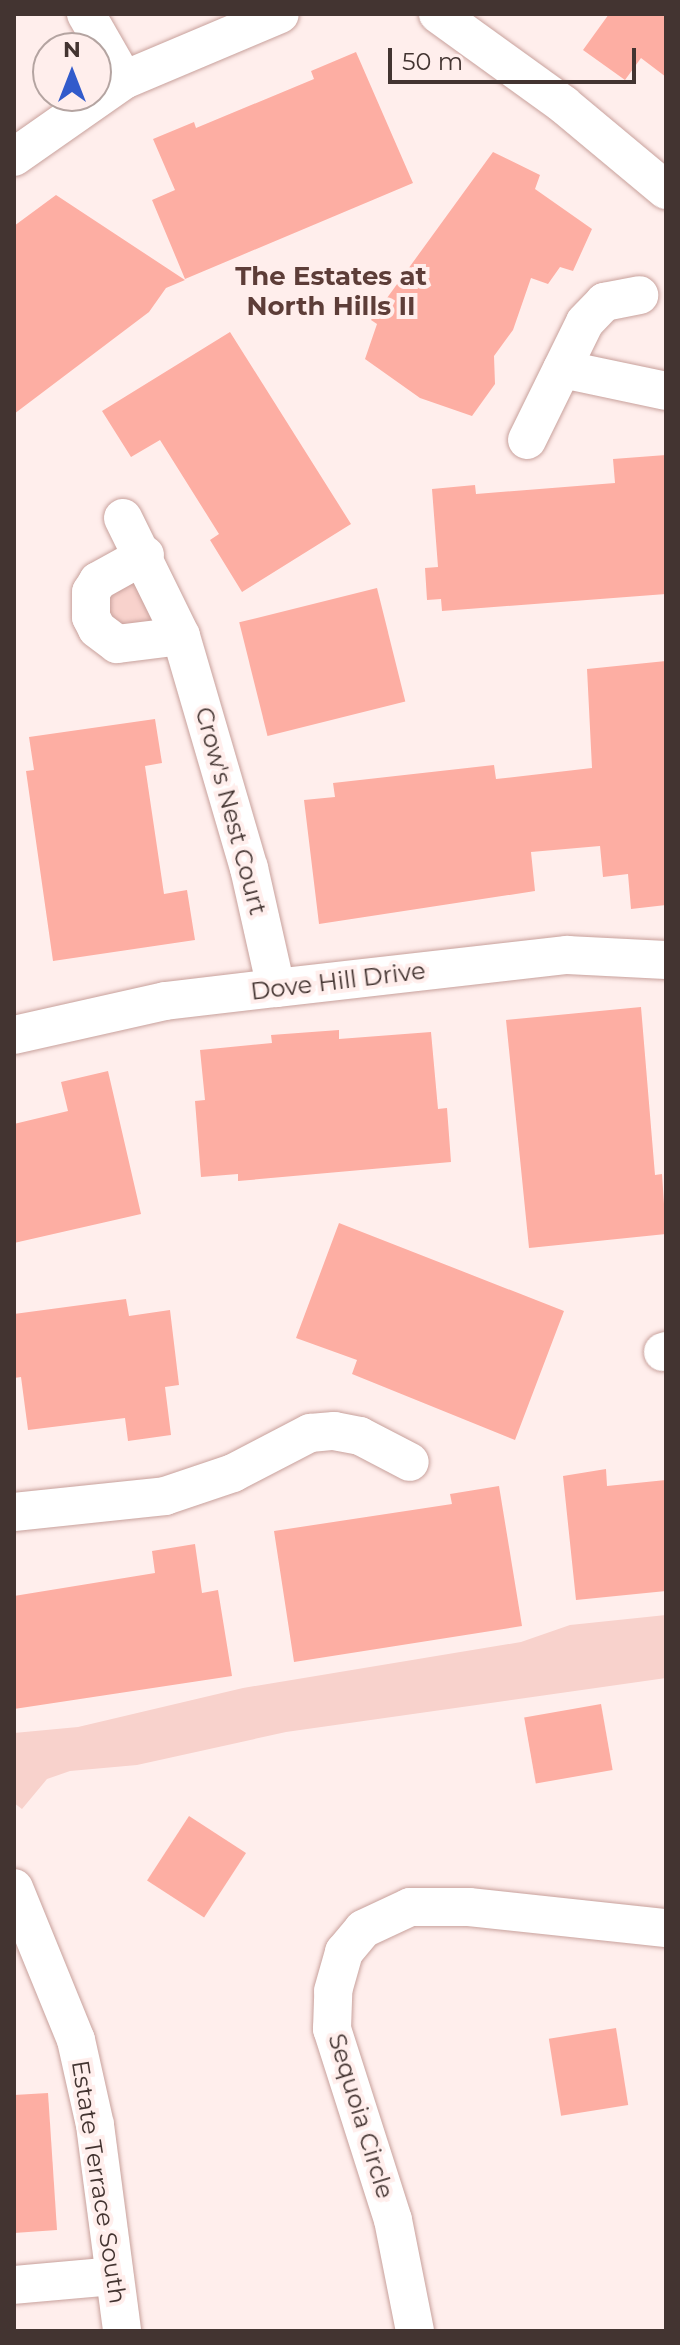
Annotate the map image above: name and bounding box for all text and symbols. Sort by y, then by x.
north arrow [32,32,112,112]
scale bar [392,32,640,82]
text: N [63,36,81,63]
text: 50 m [402,47,463,76]
district label: The Estates at North Hills II [235,261,427,322]
street label: Crow's Nest Court [189,704,273,918]
street label: Dove Hill Drive [249,956,427,1006]
street label: Sequoia Circle [322,2030,400,2202]
street label: Estate Terrace South [66,2058,132,2306]

